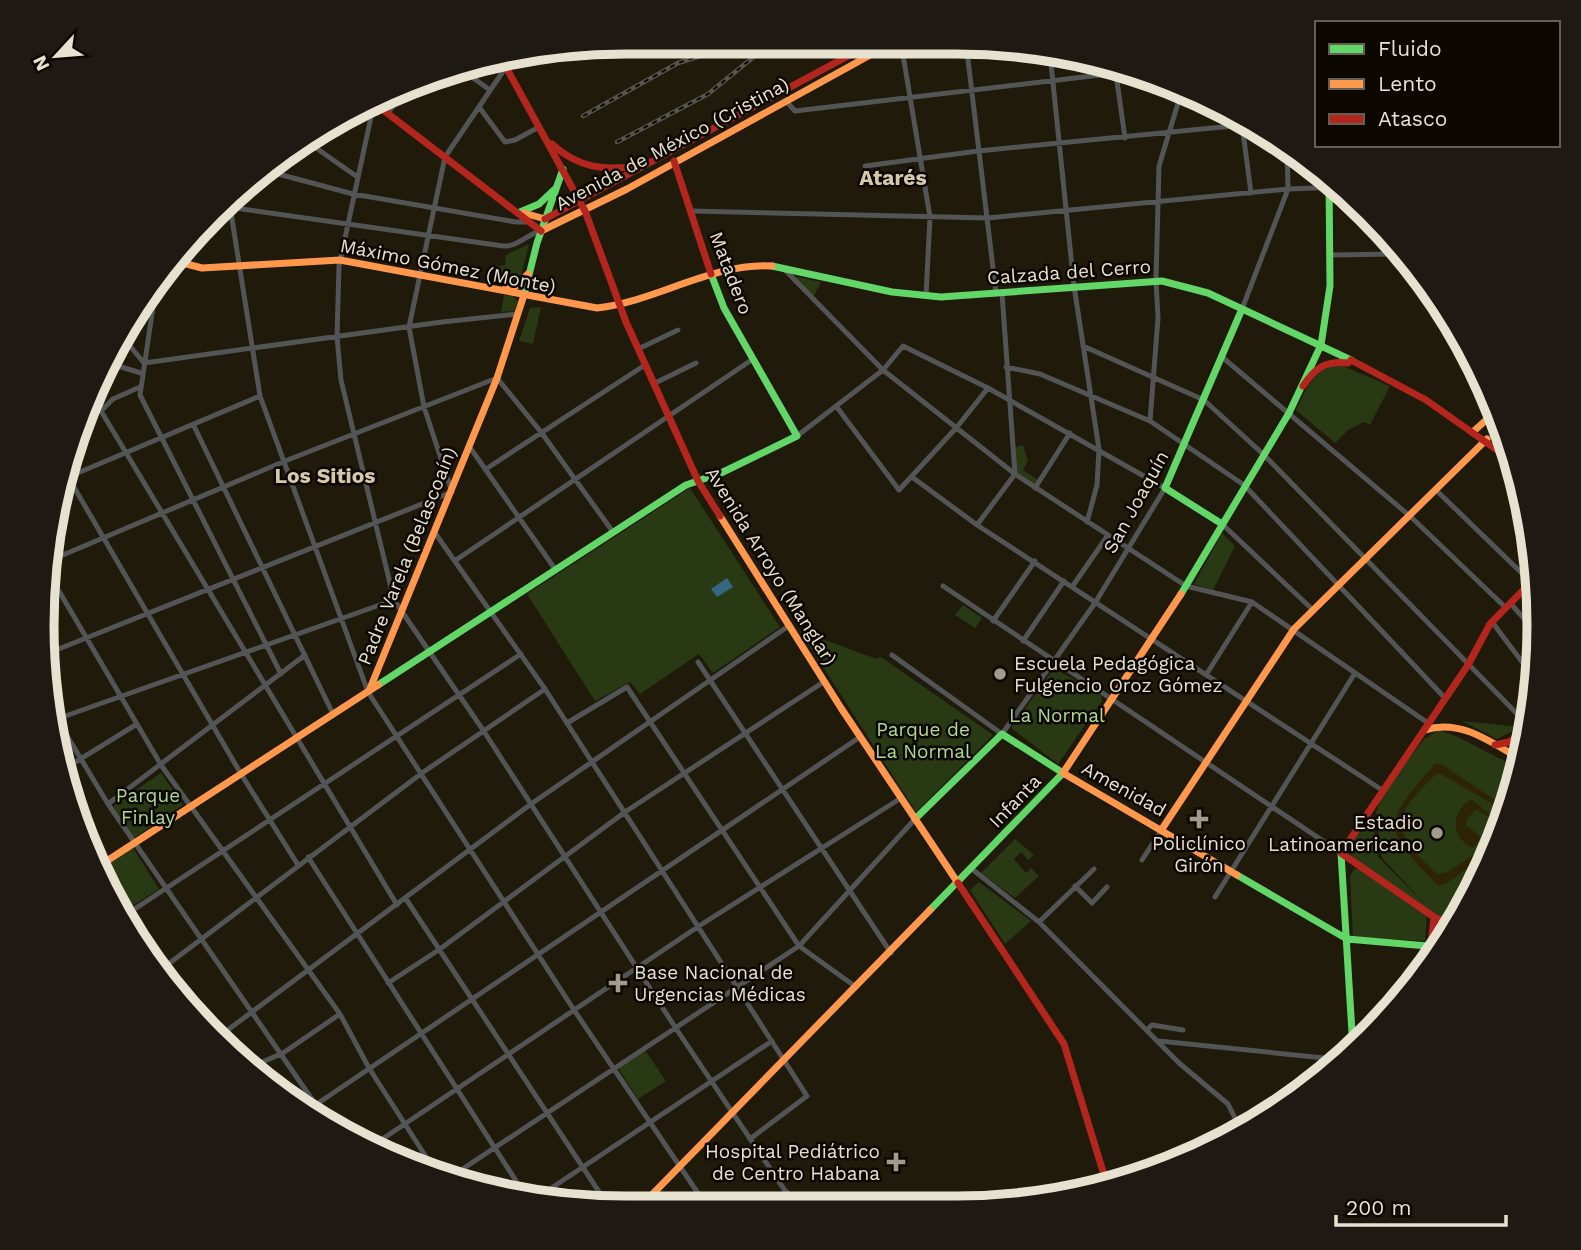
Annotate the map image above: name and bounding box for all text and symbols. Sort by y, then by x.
north arrow [21,21,91,91]
legend [1315,21,1560,147]
text: Fluido [1378,36,1442,61]
text: N [28,52,55,75]
text: Lento [1378,71,1437,96]
street label: Avenida de México (Cristina) [551,72,793,216]
text: Atasco [1378,106,1447,131]
district label: Atarés [859,165,927,190]
street label: Matadero [705,228,757,318]
street label: Máximo Gómez (Monte) [338,234,558,298]
street label: Calzada del Cerro [986,255,1152,289]
street label: Padre Varela (Belascoaín) [353,444,461,668]
street label: San Joaquín [1098,447,1174,557]
district label: Los Sitios [275,463,375,488]
street label: Avenida Arroyo (Manglar) [700,463,842,669]
place label: Escuela Pedagógica Fulgencio Oroz Gómez [1014,652,1223,697]
marker: Escuela Pedagógica Fulgencio Oroz Gómez [992,666,1008,682]
park label: La Normal [1009,704,1105,727]
park label: Parque de La Normal [875,718,971,763]
street label: Amenidad [1078,756,1170,822]
street label: Infanta [984,769,1046,832]
park label: Parque Finlay [116,784,180,829]
marker: Policlínico Girón [1189,809,1209,829]
place label: Estadio Latinoamericano [1268,811,1423,856]
marker: Estadio Latinoamericano [1429,825,1445,841]
place label: Policlínico Girón [1152,832,1246,877]
place label: Base Nacional de Urgencias Médicas [634,961,806,1006]
marker: Base Nacional de Urgencias Médicas [608,973,628,993]
place label: Hospital Pediátrico de Centro Habana [705,1140,880,1185]
marker: Hospital Pediátrico de Centro Habana [886,1152,906,1172]
scale bar [1336,1184,1506,1228]
text: 200 m [1346,1195,1412,1220]

